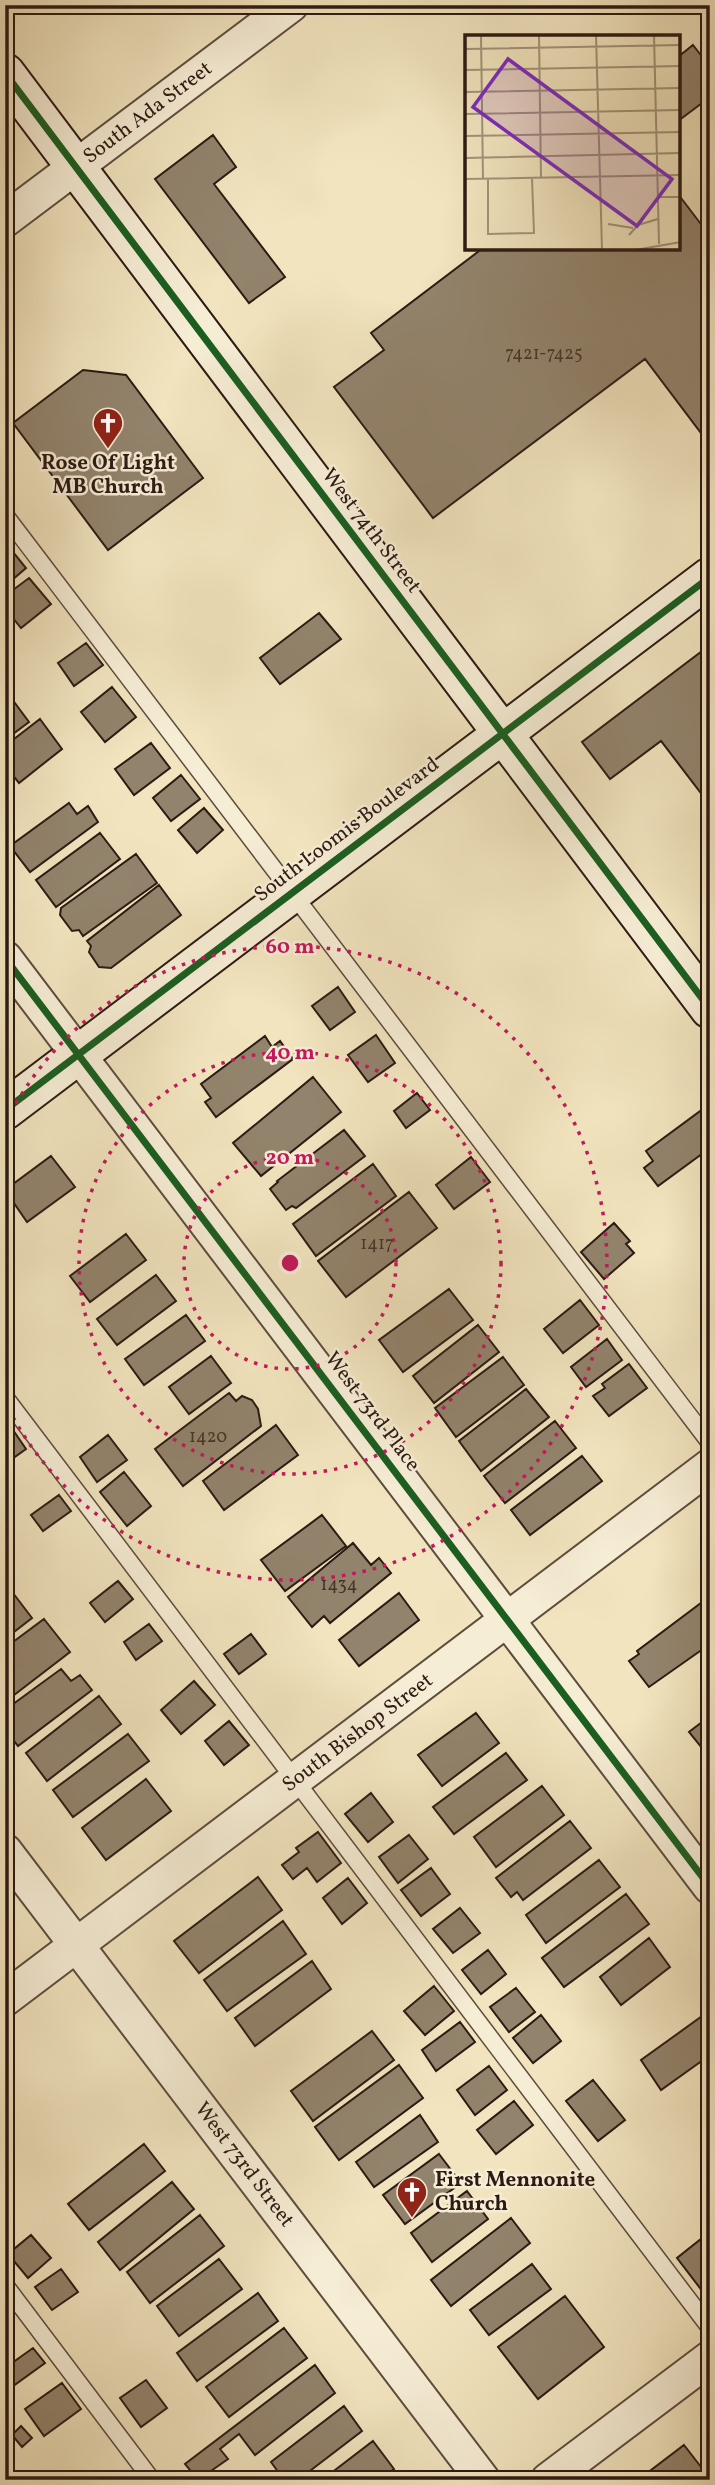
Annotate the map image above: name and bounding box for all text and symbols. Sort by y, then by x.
inset map [465,35,680,250]
street label: South Ada Street [78,55,218,171]
house number: 7421-7425 [505,342,583,367]
church icon: Rose Of Light MB Church [91,406,125,450]
place label: Rose Of Light MB Church [41,449,175,502]
street label: West 74th Street [314,463,428,599]
street label: South Loomis Boulevard [248,751,446,909]
text: 60 m [266,933,314,962]
text: 40 m [265,1039,315,1068]
text: 20 m [266,1144,314,1173]
house number: 1417 [360,1232,394,1257]
centre of rings [278,1251,302,1275]
street label: West 73rd Place [317,1346,427,1478]
house number: 1420 [189,1425,227,1450]
house number: 1434 [321,1573,358,1598]
street label: South Bishop Street [277,1667,439,1799]
street label: West 73rd Street [187,2096,301,2234]
place label: First Mennonite Church [435,2166,595,2219]
church icon: First Mennonite Church [395,2175,429,2219]

